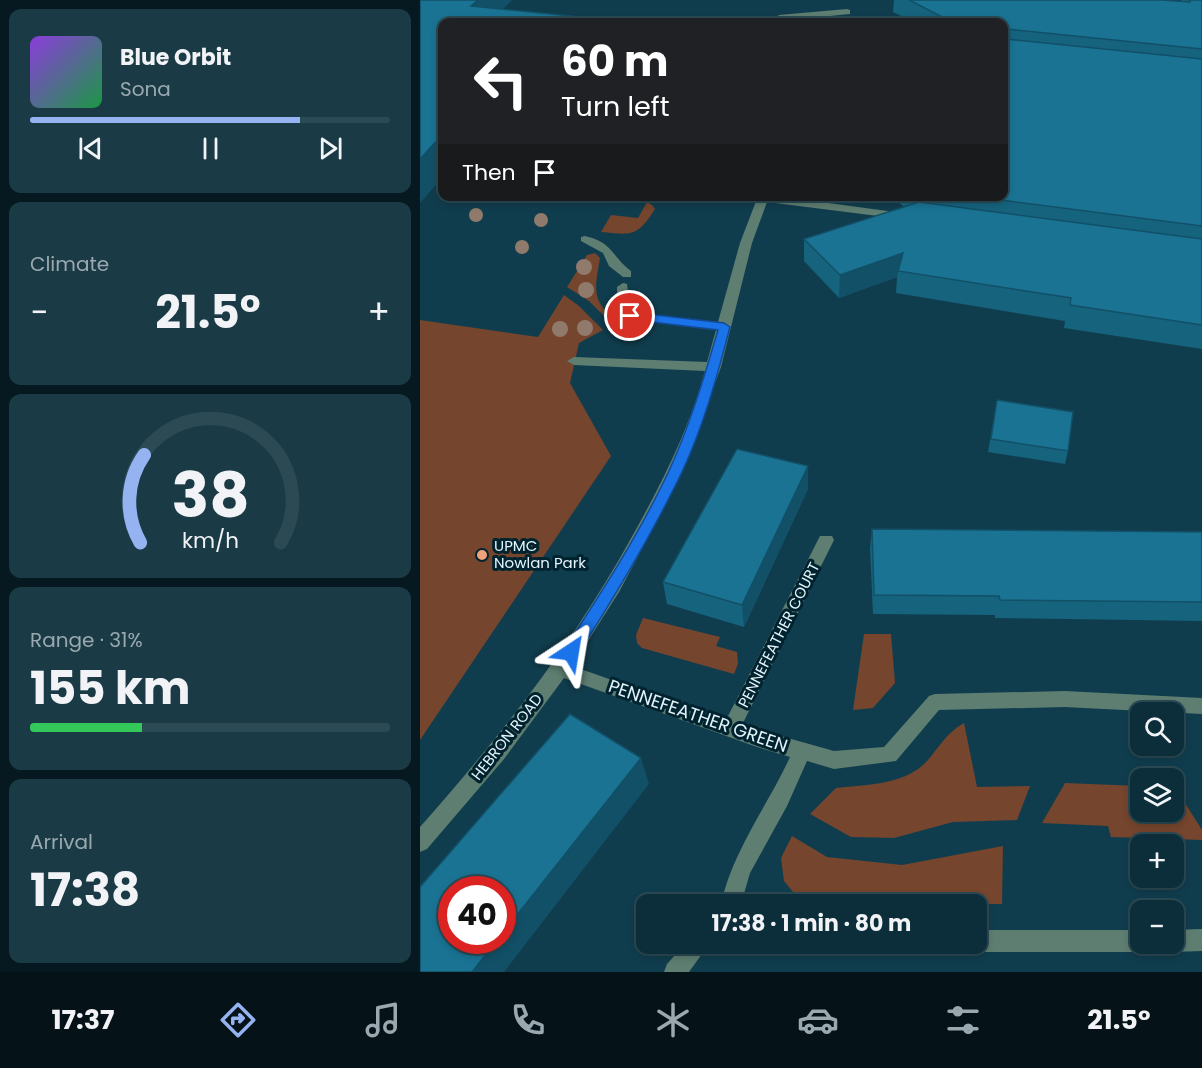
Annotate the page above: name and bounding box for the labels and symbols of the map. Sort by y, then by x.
pin [604,290,655,341]
place label: UPMC Nowlan Park [494,535,586,573]
marker: UPMC Nowlan Park [475,548,489,562]
street label: PENNEFEATHER COURT [733,558,824,711]
position arrow [539,620,603,684]
street label: PENNEFEATHER GREEN [605,673,791,758]
street label: HEBRON ROAD [466,689,547,784]
speed limit sign: 40 [438,876,516,954]

